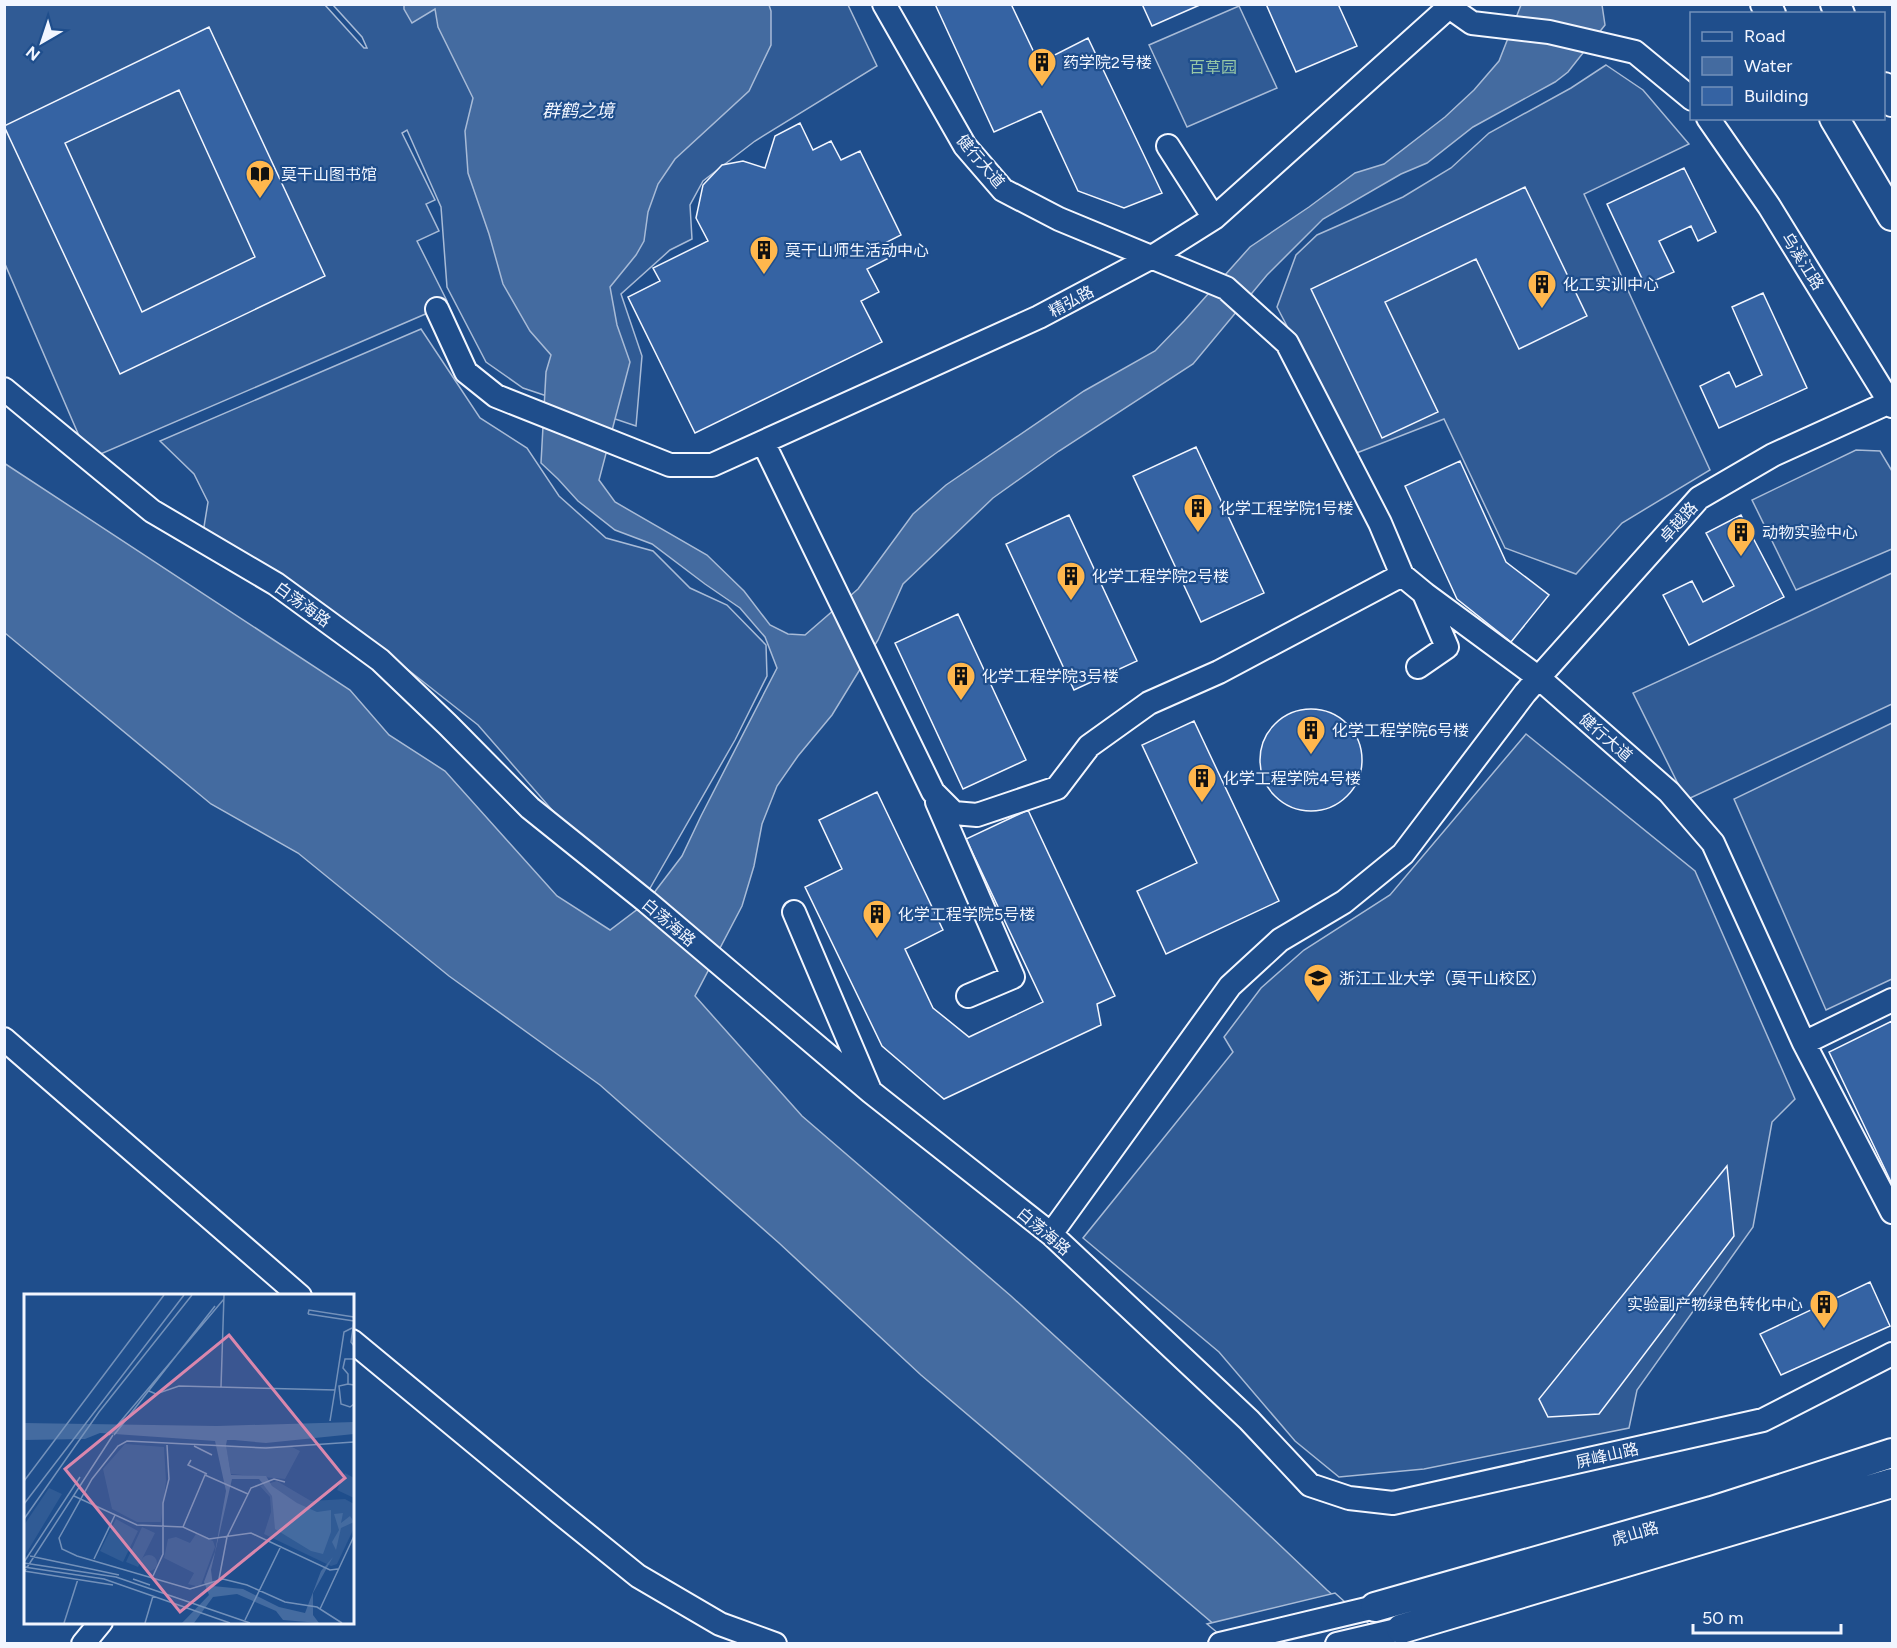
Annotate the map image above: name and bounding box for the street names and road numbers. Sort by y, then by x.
street label: 健行大道 [953,131,1008,192]
street label: 乌溪江路 [1778,229,1828,293]
street label: 精弘路 [1046,282,1097,321]
street label: 卓越路 [1655,498,1701,547]
street label: 白荡海路 [271,578,334,631]
street label: 健行大道 [1575,709,1636,766]
street label: 白荡海路 [638,895,699,950]
street label: 白荡海路 [1013,1204,1074,1259]
street label: 屏峰山路 [1574,1439,1640,1472]
street label: 虎山路 [1609,1518,1661,1549]

